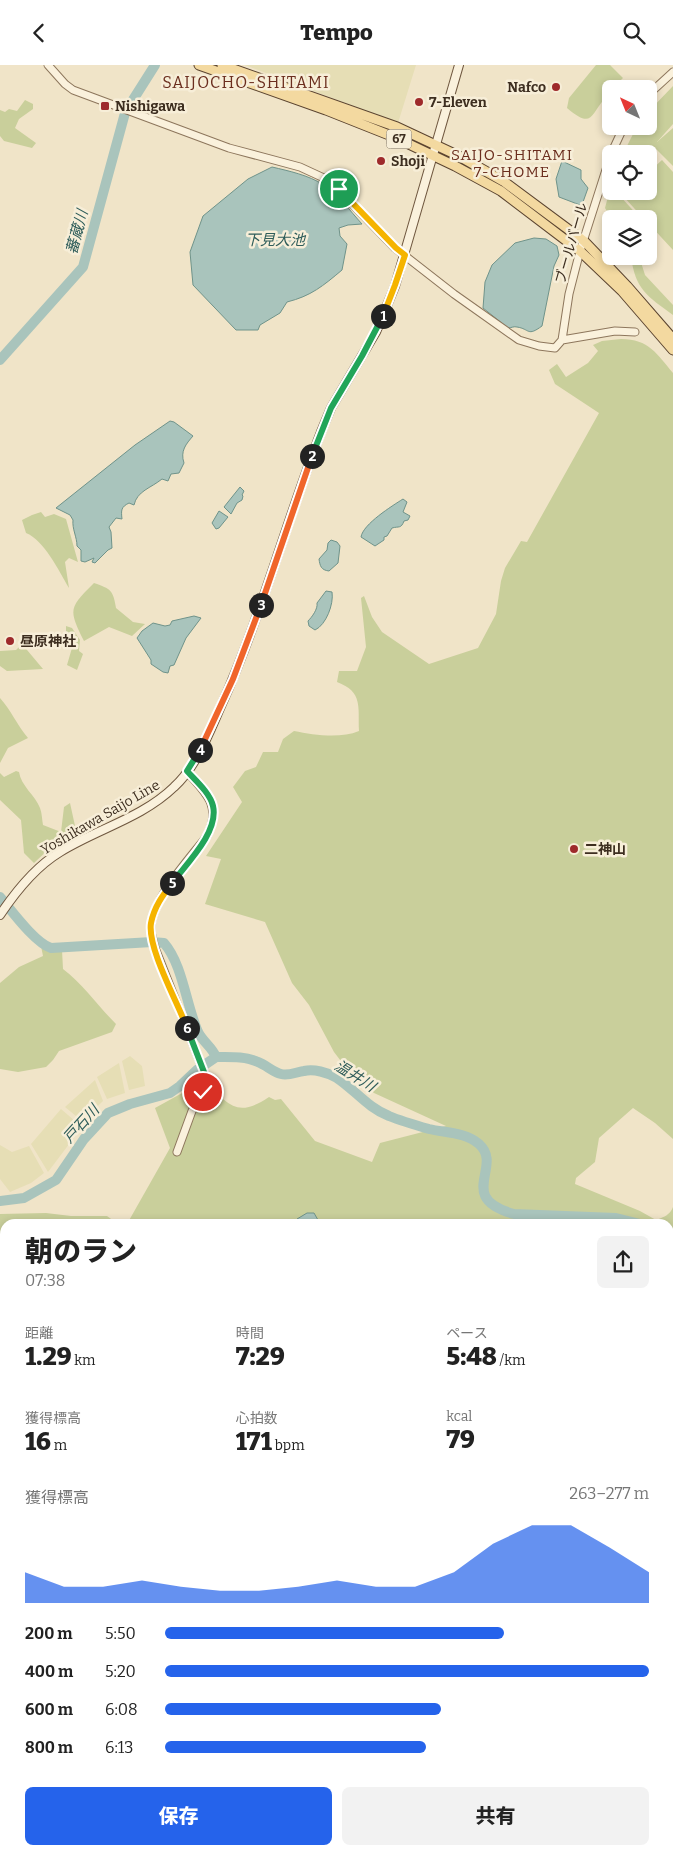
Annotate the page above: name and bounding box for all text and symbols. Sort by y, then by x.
icon: back [25,19,53,47]
text: Tempo [300,19,373,46]
icon: search [620,19,648,47]
district label: SAIJOCHO-SHITAMI [162,73,330,92]
place label: Nafco [507,79,546,96]
north arrow [602,80,658,135]
map controls [602,80,657,265]
marker: Nafco [550,81,562,93]
place label: 7-Eleven [429,94,487,111]
marker: 7-Eleven [413,96,425,108]
place label: Nishigawa [115,98,185,115]
marker: Nishigawa [99,100,111,112]
road number: 67 [386,129,412,149]
button: locate [602,145,657,200]
district label: SAIJO-SHITAMI 7-CHOME [451,146,573,181]
place label: Shoji [391,153,425,170]
marker: Shoji [375,155,387,167]
pin [318,168,360,210]
icon: arrive [325,175,353,203]
street label: ブールバール [552,200,591,286]
water label: 蕃蔵川 [62,206,92,256]
button: layers [602,210,657,265]
water label: 下見大池 [245,231,307,249]
pin: 1 [370,303,396,329]
text: 1 [380,308,387,325]
pin: 2 [300,443,324,469]
text: 2 [309,448,316,465]
pin: 3 [248,593,274,617]
text: 3 [257,597,266,614]
place label: 昼原神社 [20,633,76,650]
marker: 昼原神社 [4,635,16,647]
pin: 4 [188,737,212,763]
text: 4 [196,742,205,759]
street label: Yoshikawa Saijo Line [38,776,163,858]
place label: 二神山 [584,841,626,858]
marker: 二神山 [568,843,580,855]
pin: 5 [160,871,184,895]
text: 5 [169,875,176,892]
pin: 6 [174,1015,200,1041]
text: 6 [183,1020,192,1037]
water label: 温井川 [331,1056,381,1097]
pin [182,1071,224,1113]
icon: check [189,1078,217,1106]
water label: 戸石川 [59,1100,104,1147]
text: 朝のラン [25,1235,137,1268]
button: share [597,1236,649,1288]
text: 07:38 [25,1271,65,1290]
text: 距離 [25,1325,53,1342]
text: 時間 [236,1325,264,1342]
text: ペース [446,1325,488,1342]
text: 1.29 [25,1342,72,1372]
text: 7:29 [236,1342,285,1372]
text: 5:48 [446,1342,497,1372]
text: km [72,1352,95,1369]
text: /km [497,1352,525,1369]
text: kcal [446,1408,472,1425]
text: 獲得標高 [25,1410,81,1427]
text: 心拍数 [236,1410,278,1427]
text: 79 [446,1425,475,1455]
text: 16 [25,1427,51,1457]
text: 171 [236,1427,272,1457]
text: m [51,1437,67,1454]
text: bpm [272,1437,305,1454]
text: 263–277 m [569,1484,649,1503]
text: 獲得標高 [25,1488,89,1507]
text: 200 m [25,1624,72,1643]
text: 5:50 [105,1624,136,1643]
text: 400 m [25,1662,73,1681]
text: 5:20 [105,1662,136,1681]
text: 600 m [25,1700,73,1719]
text: 6:08 [105,1700,138,1719]
text: 800 m [25,1738,73,1757]
text: 6:13 [105,1738,133,1757]
button: 保存 [25,1787,332,1845]
button: 共有 [342,1787,649,1845]

